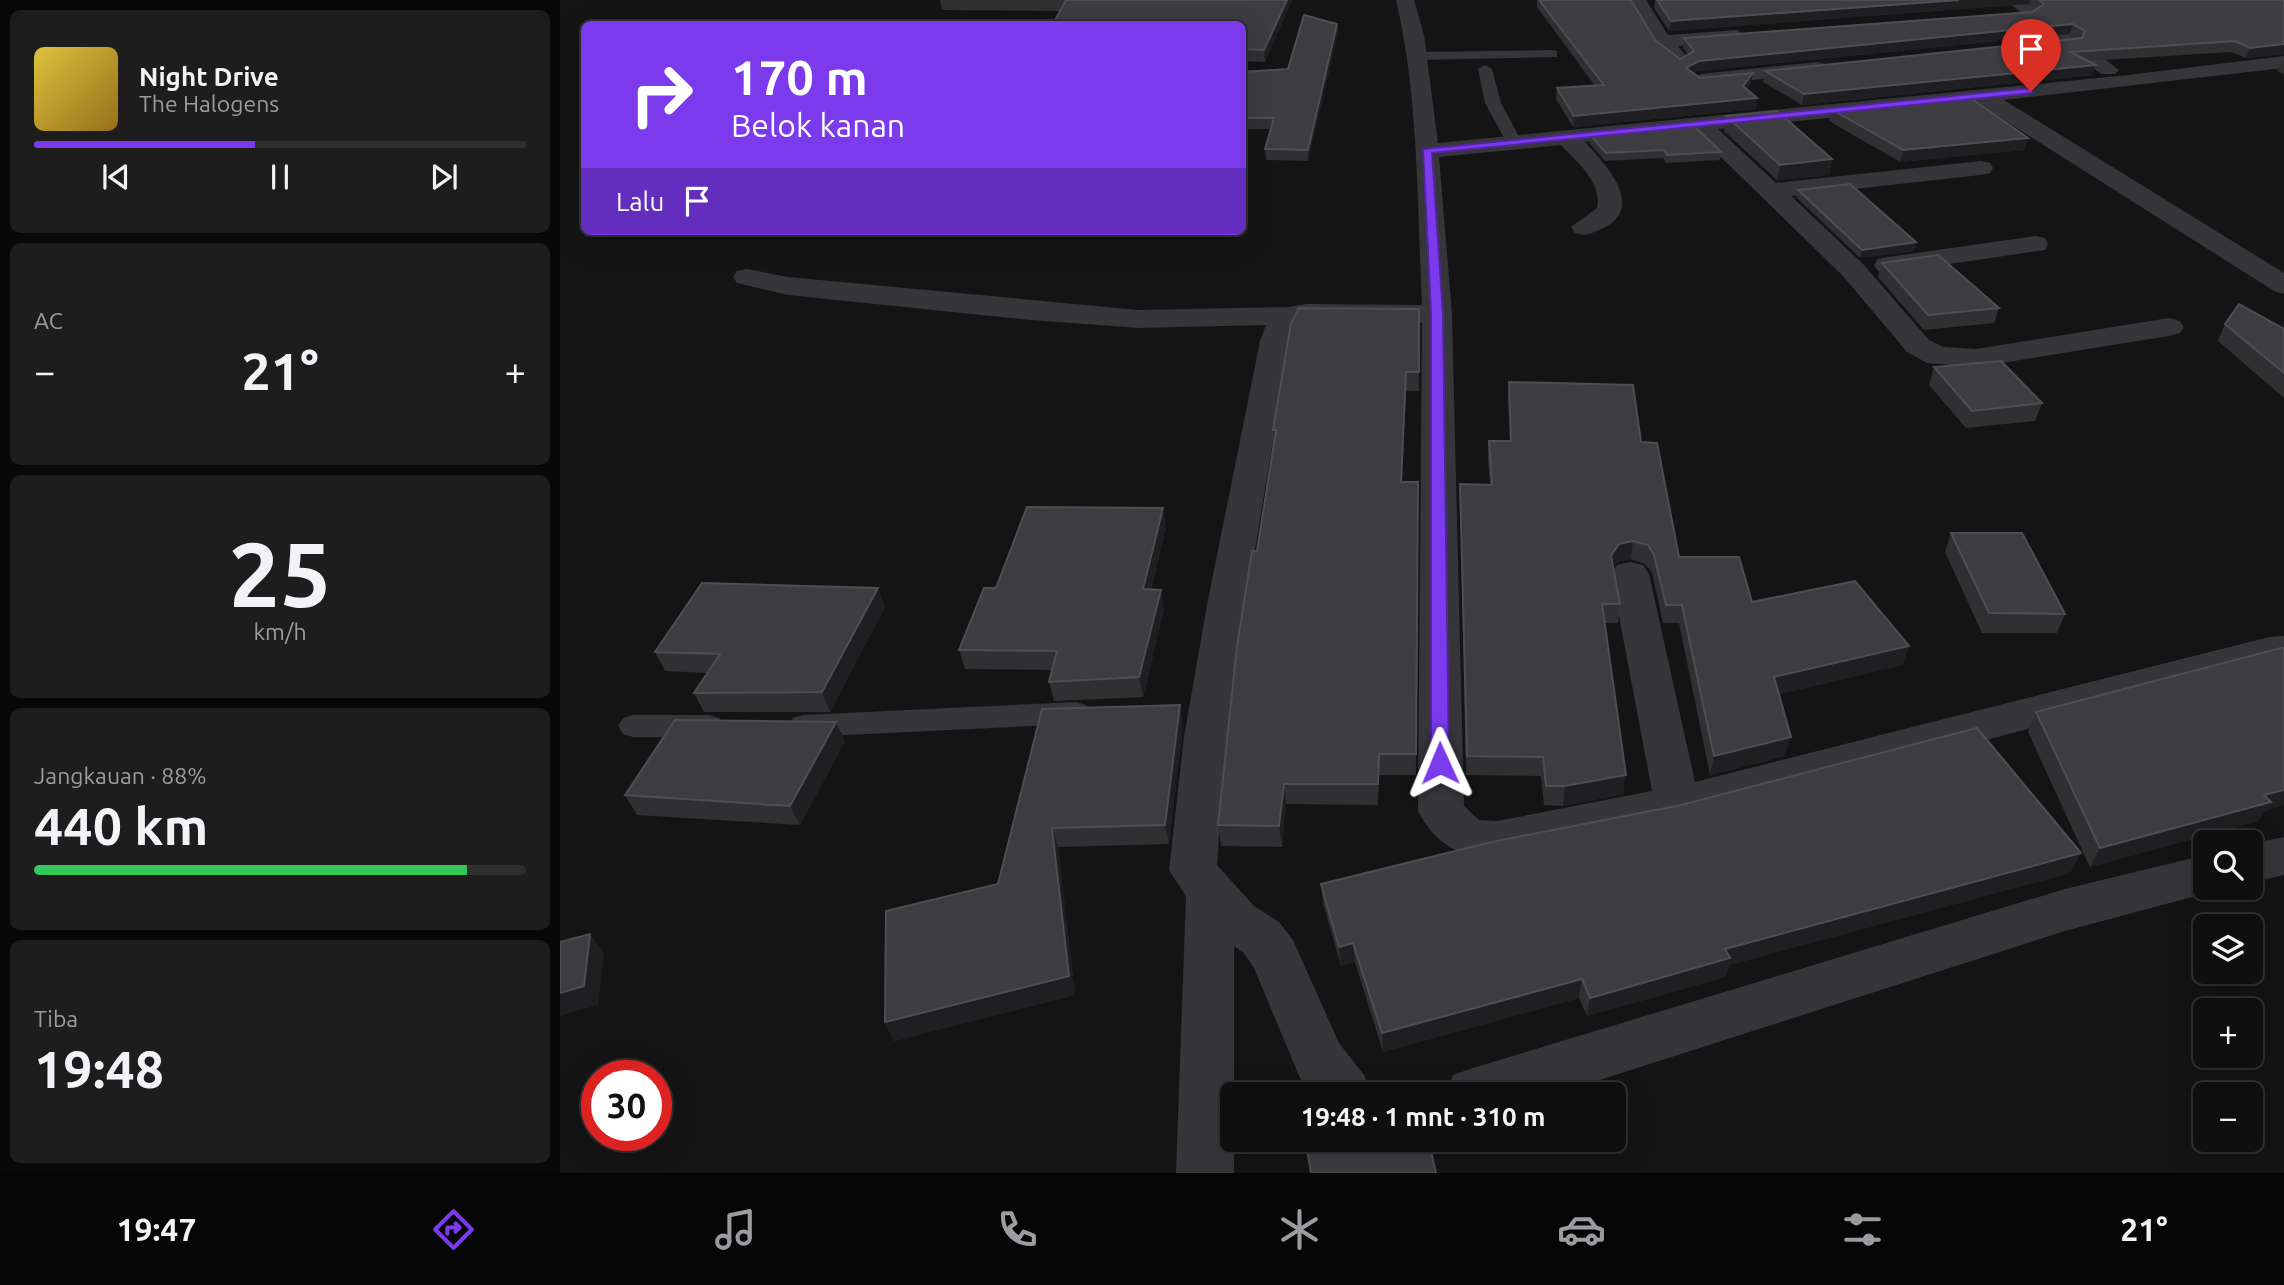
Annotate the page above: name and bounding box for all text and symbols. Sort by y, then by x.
pin [2001,19,2061,91]
icon: arrive [2012,30,2050,68]
icon: right [616,49,707,140]
text: 170 m [731,49,868,104]
text: Night Drive [139,62,279,91]
text: The Halogens [139,91,279,116]
text: Belok kanan [731,107,905,143]
icon: previous [97,158,135,196]
icon: pause [261,158,299,196]
icon: next [425,158,463,196]
icon: arrive [678,182,716,220]
text: Lalu [616,187,664,216]
text: AC [34,308,63,333]
text: 21° [241,342,319,400]
text: − [34,350,55,392]
text: + [505,350,526,392]
text: 25 [229,522,331,624]
text: km/h [253,619,307,644]
position arrow [1403,726,1477,800]
text: Jangkauan · 88% [34,763,206,788]
text: 440 km [34,797,208,855]
map controls [2193,830,2263,1152]
button: search [2193,830,2263,900]
button: layers [2193,914,2263,984]
button: + [2193,998,2263,1068]
text: Tiba [34,1006,78,1031]
text: 19:48 [34,1040,164,1098]
speed limit sign: 30 [581,1060,672,1151]
button: − [2193,1082,2263,1152]
text: 19:48 · 1 mnt · 310 m [1301,1102,1545,1131]
icon: directions [429,1205,478,1254]
icon: music [711,1205,760,1254]
icon: phone [993,1205,1042,1254]
icon: climate [1275,1205,1324,1254]
icon: car [1557,1205,1606,1254]
icon: filters [1838,1205,1887,1254]
text: 19:47 [116,1211,196,1247]
text: 21° [2120,1211,2168,1247]

